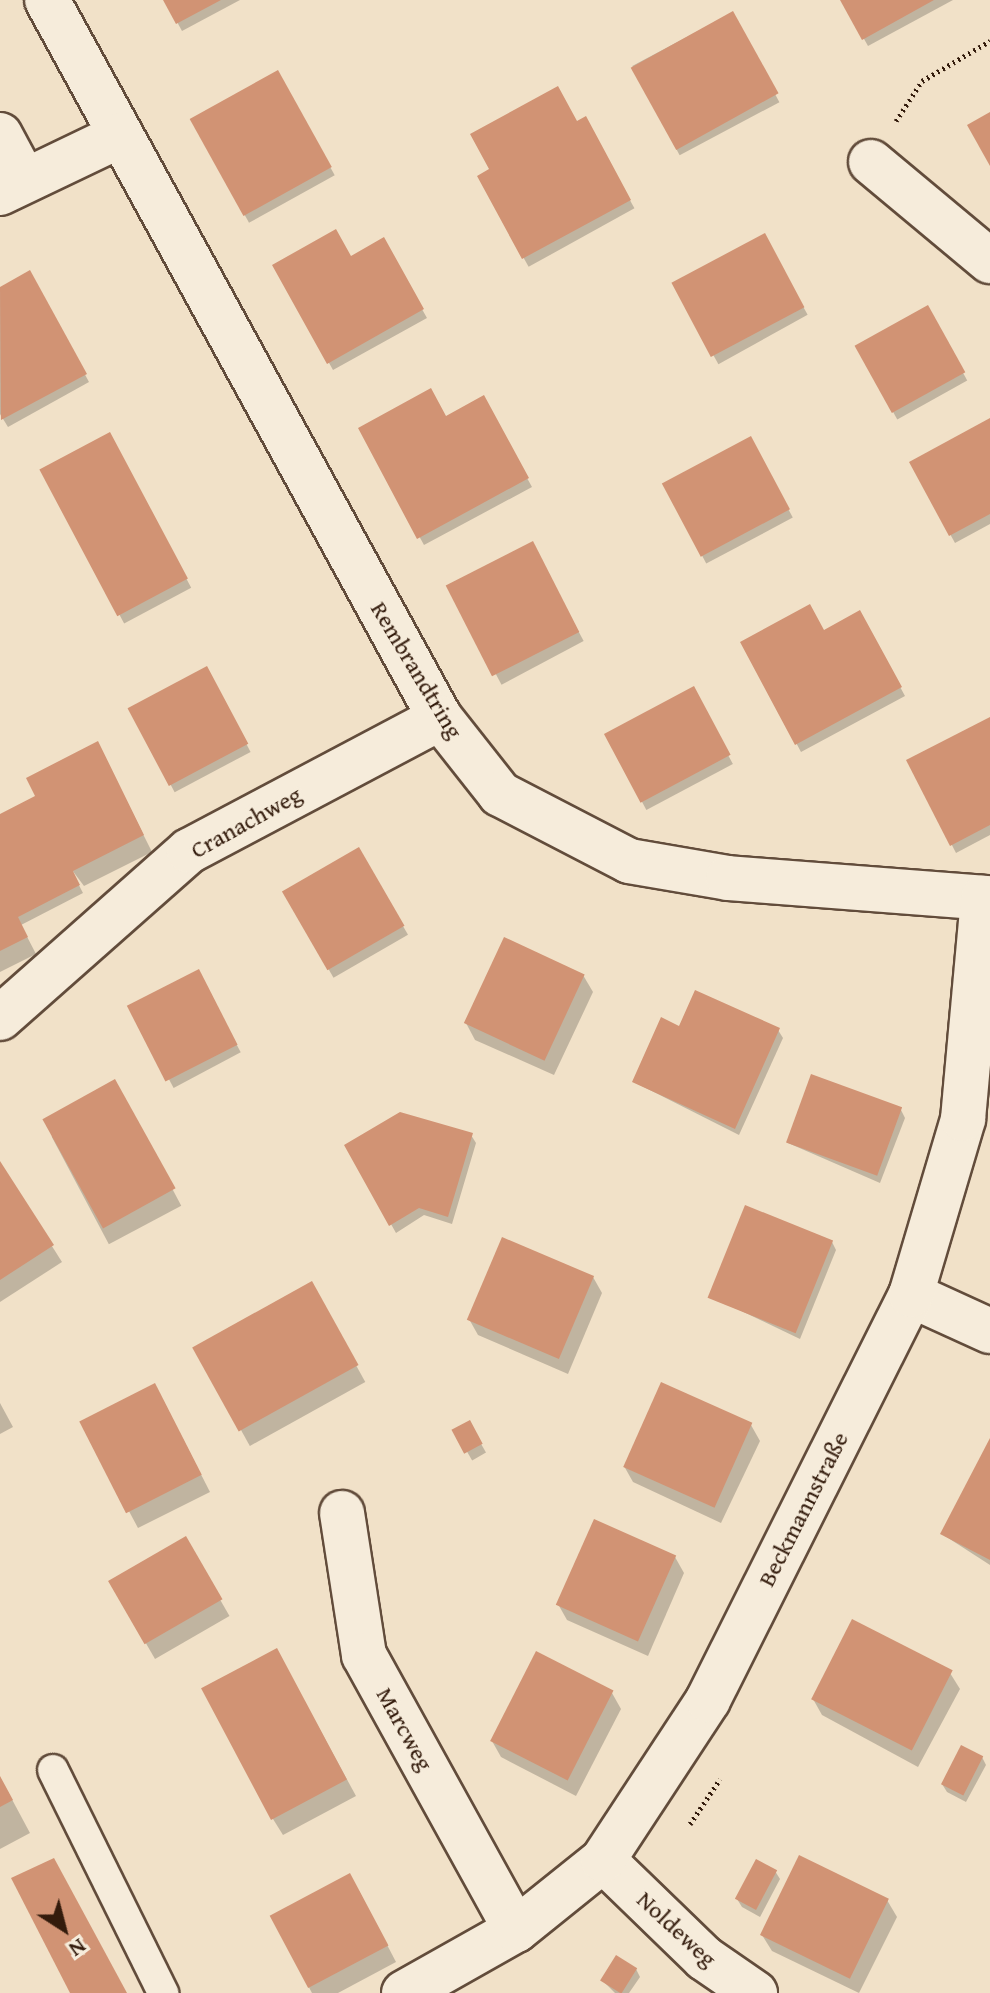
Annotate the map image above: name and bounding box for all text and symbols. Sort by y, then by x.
street label: Rembrandtring [365,596,469,744]
street label: Cranachweg [186,780,306,864]
street label: Beckmannstraße [752,1427,854,1591]
street label: Marcweg [370,1682,440,1776]
street label: Noldeweg [631,1885,723,1973]
north arrow [24,1889,104,1969]
text: N [63,1931,93,1966]

